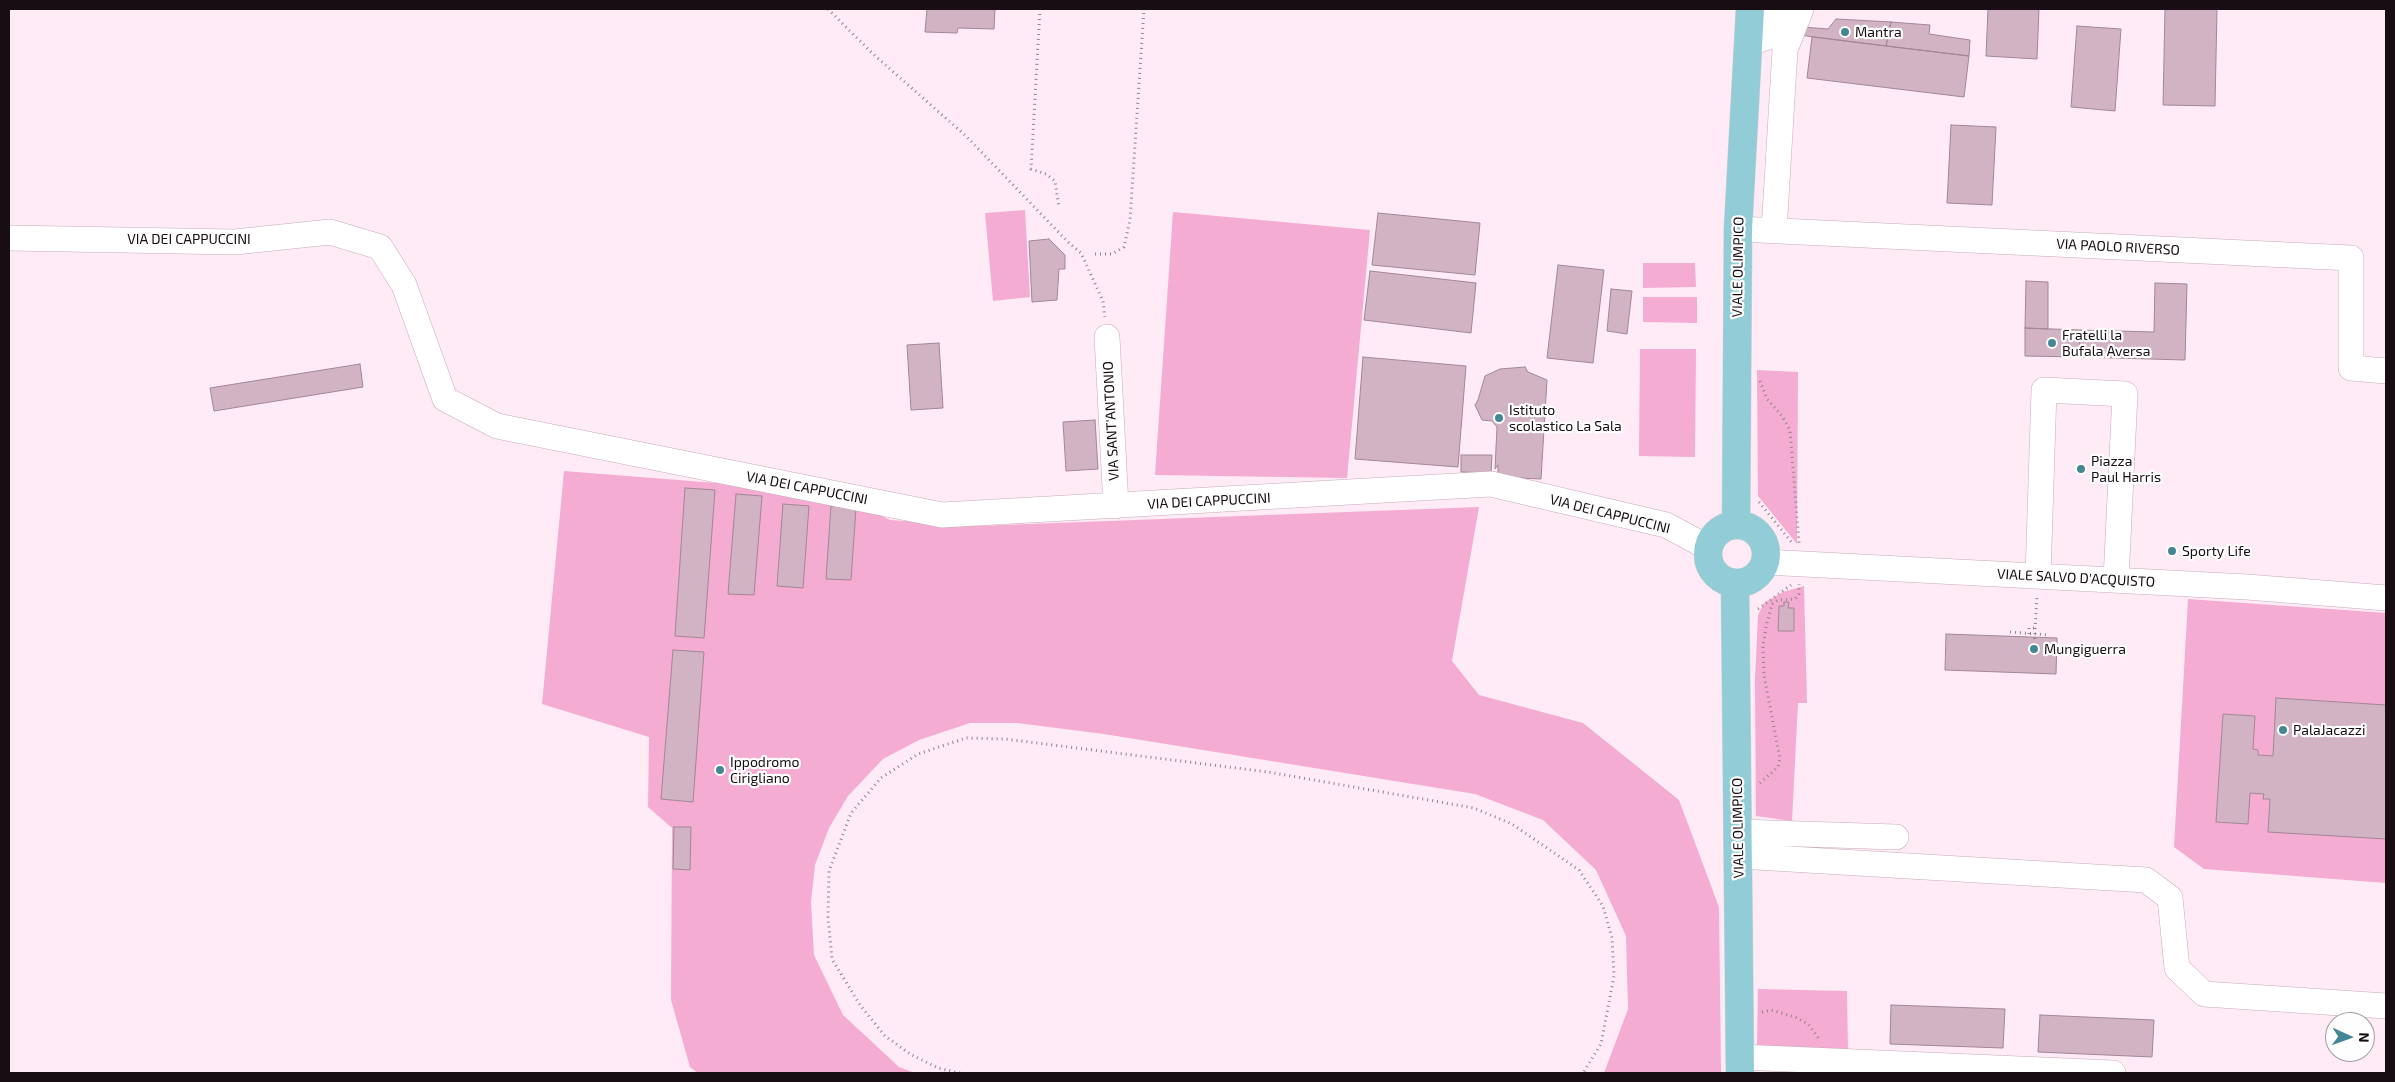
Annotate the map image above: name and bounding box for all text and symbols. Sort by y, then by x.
place label: Mantra [1855,24,1902,40]
marker: Mantra [1839,26,1851,38]
street label: VIALE OLIMPICO [1729,217,1747,317]
street label: VIA DEI CAPPUCCINI [127,231,251,247]
street label: VIA PAOLO RIVERSO [2056,235,2180,259]
place label: Fratelli la Bufala Aversa [2062,327,2150,360]
marker: Fratelli la Bufala Aversa [2046,337,2058,349]
street label: VIA SANT'ANTONIO [1099,361,1123,481]
place label: Istituto scolastico La Sala [1509,402,1622,434]
marker: Istituto scolastico La Sala [1493,412,1505,424]
place label: Piazza Paul Harris [2091,453,2161,486]
marker: Piazza Paul Harris [2075,463,2087,475]
street label: VIA DEI CAPPUCCINI [745,468,869,508]
street label: VIA DEI CAPPUCCINI [1147,489,1271,513]
street label: VIA DEI CAPPUCCINI [1548,491,1672,537]
place label: Sporty Life [2182,543,2251,559]
marker: Sporty Life [2166,545,2178,557]
street label: VIALE SALVO D'ACQUISTO [1997,565,2155,591]
place label: Mungiguerra [2044,641,2126,657]
marker: Mungiguerra [2028,643,2040,655]
place label: PalaJacazzi [2293,722,2365,738]
marker: PalaJacazzi [2277,724,2289,736]
place label: Ippodromo Cirigliano [730,754,799,786]
marker: Ippodromo Cirigliano [714,764,726,776]
street label: VIALE OLIMPICO [1729,778,1747,878]
north arrow [2325,1012,2375,1062]
text: N [2356,1032,2373,1043]

